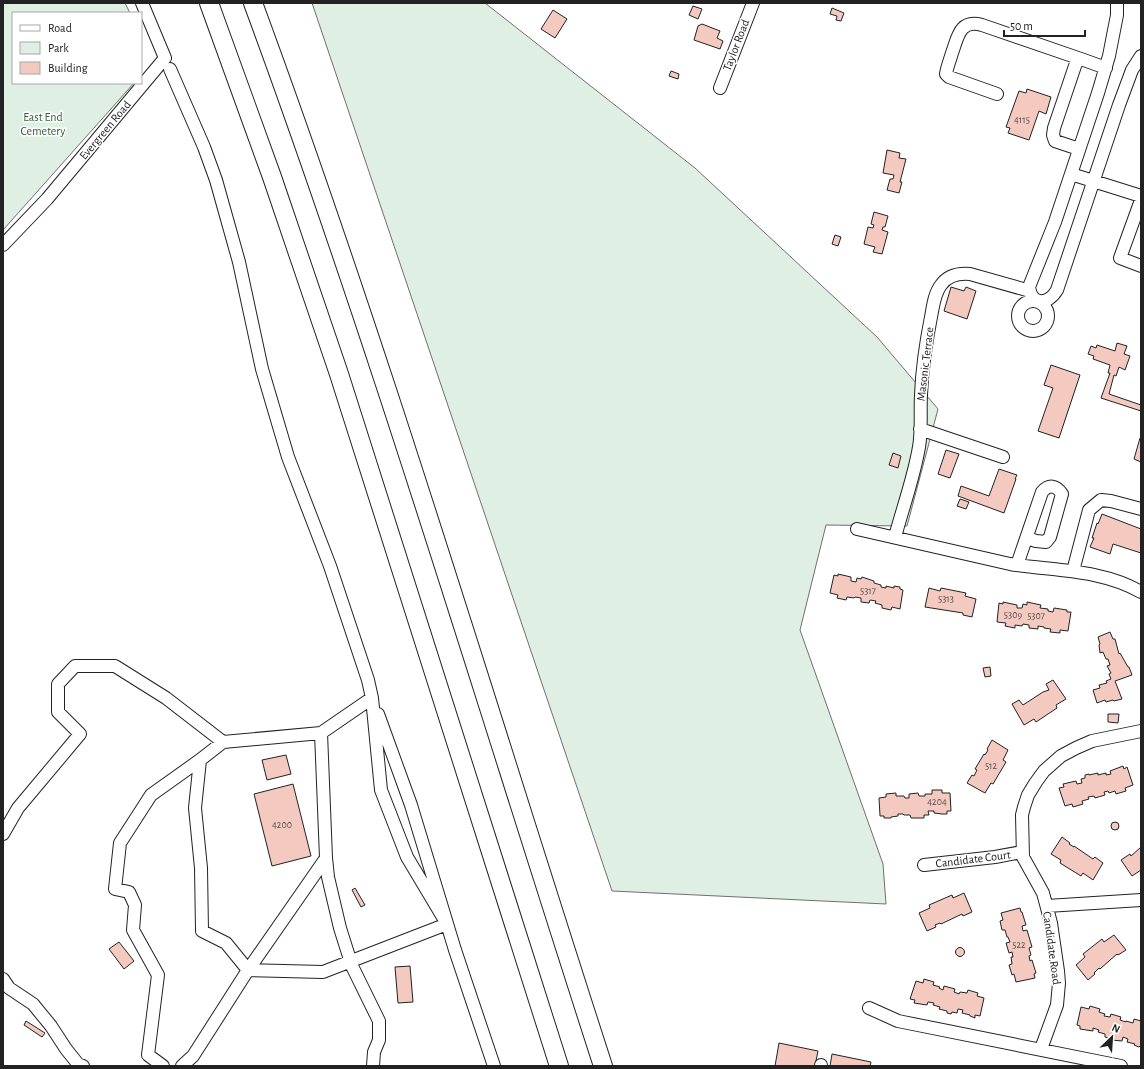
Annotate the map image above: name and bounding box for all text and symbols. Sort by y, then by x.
legend [12,12,142,84]
scale bar [1004,12,1085,38]
street label: Taylor Road [721,18,752,73]
text: 50 m [1010,20,1033,32]
text: Road [48,22,72,34]
text: Park [48,42,69,54]
text: Building [48,62,88,74]
street label: Evergreen Road [77,98,133,162]
park label: East End Cemetery [20,111,66,138]
house number: 4115 [1014,115,1030,125]
street label: Masonic Terrace [914,326,936,402]
house number: 5317 [860,586,876,596]
house number: 5313 [938,594,954,604]
house number: 5309 [1004,610,1022,620]
house number: 5307 [1027,611,1045,621]
house number: 512 [985,761,998,771]
house number: 4204 [927,797,947,807]
house number: 4200 [272,820,292,830]
street label: Candidate Court [935,848,1011,870]
street label: Candidate Road [1041,911,1063,985]
house number: 522 [1012,940,1026,950]
north arrow [1092,1017,1132,1057]
text: N [1110,1022,1122,1035]

